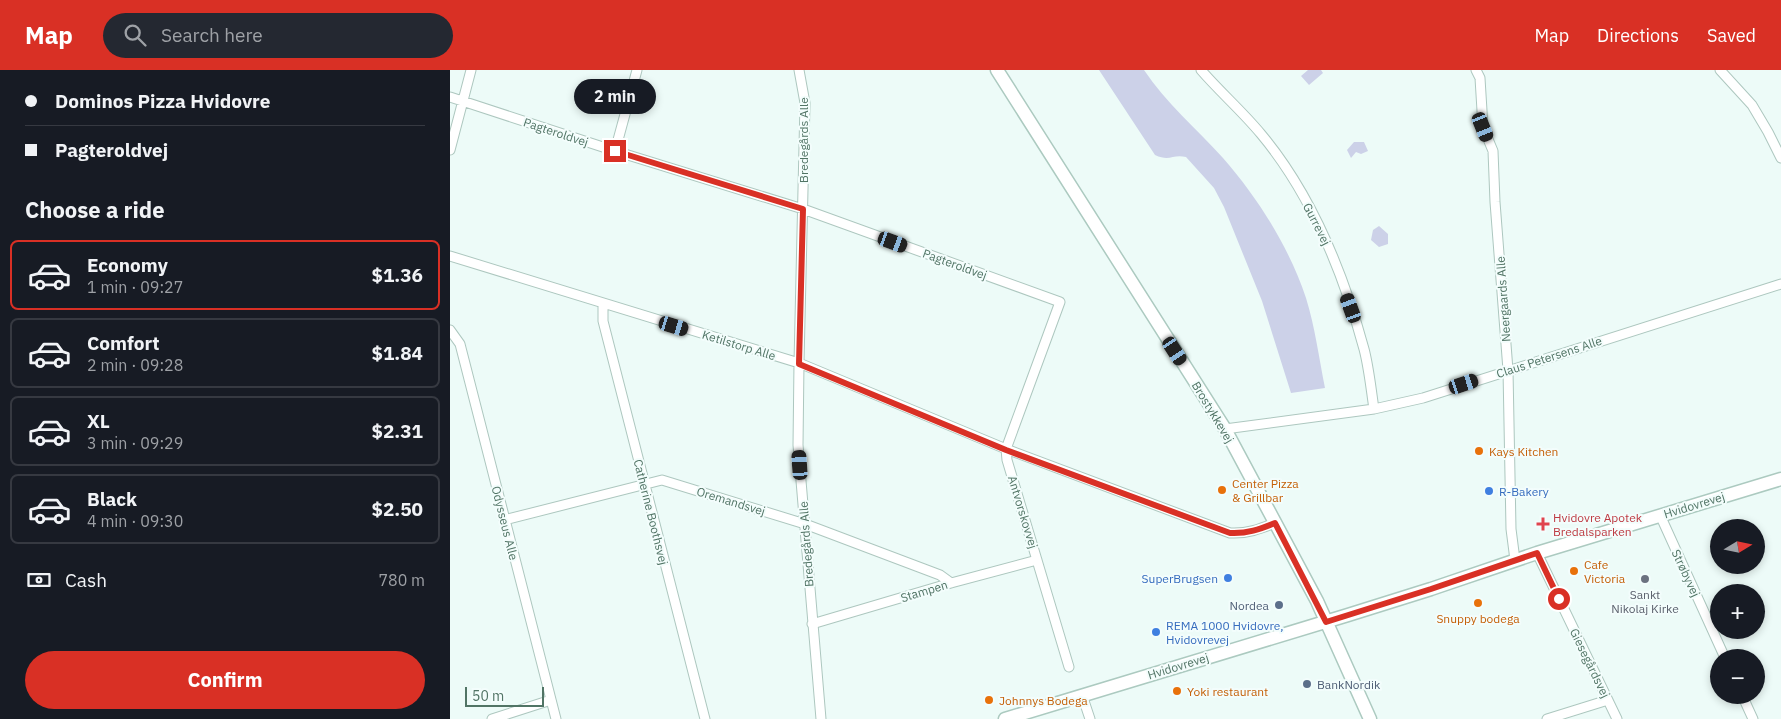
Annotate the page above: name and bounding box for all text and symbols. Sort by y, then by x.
search box [103,13,453,58]
text: Map [25,19,73,51]
icon: search [121,21,149,49]
text: Search here [161,23,263,47]
text: Map [1534,24,1569,47]
text: Directions [1597,24,1679,47]
text: Saved [1707,24,1756,47]
callout: 2 min [574,78,656,114]
text: 2 min [594,86,636,106]
text: Dominos Pizza Hvidovre [55,89,270,113]
street label: Bredegårds Alle [796,97,811,183]
car [1470,110,1495,144]
street label: Pagteroldvej [522,114,590,150]
text: Pagteroldvej [55,138,168,162]
route end [604,140,626,162]
text: Choose a ride [25,195,165,224]
street label: Gurrevej [1300,200,1334,248]
car [876,230,909,254]
street label: Pagteroldvej [921,245,989,283]
icon: car [27,253,72,298]
text: Economy [87,253,168,277]
street label: Neergaards Alle [1493,255,1513,342]
text: $1.36 [371,263,423,287]
text: 1 min · 09:27 [87,277,183,297]
car [1338,291,1363,325]
car [657,314,690,338]
street label: Ketilstorp Alle [700,327,778,363]
icon: car [27,331,72,376]
text: Comfort [87,331,160,355]
street label: Claus Petersens Alle [1494,333,1604,381]
car [1160,334,1189,368]
text: $1.84 [371,341,423,365]
text: 2 min · 09:28 [87,355,183,375]
car [1447,372,1480,396]
street label: Brostykkevej [1189,378,1237,446]
icon: car [27,409,72,454]
text: XL [87,409,110,433]
text: $2.31 [371,419,423,443]
text: 3 min · 09:29 [87,433,183,453]
place label: Kays Kitchen [1489,444,1558,459]
marker: Kays Kitchen [1473,445,1485,457]
car [791,450,808,480]
street label: Catherine Boothsvej [631,458,671,566]
street label: Antvorskovvej [1005,474,1041,550]
place label: Center Pizza & Grillbar [1232,476,1299,505]
street label: Oremandsvej [695,483,767,519]
street label: Odysseus Alle [489,484,522,562]
marker: Center Pizza & Grillbar [1216,484,1228,496]
place label: R-Bakery [1499,484,1549,499]
marker: R-Bakery [1483,485,1495,497]
icon: car [27,487,72,532]
text: Black [87,487,137,511]
street label: Hvidovrevej [1662,489,1726,521]
text: $2.50 [371,497,423,521]
street label: Bredegårds Alle [795,500,816,587]
place label: Hvidovre Apotek Bredalsparken [1553,510,1643,539]
text: 4 min · 09:30 [87,511,183,531]
marker: Hvidovre Apotek Bredalsparken [1537,518,1549,530]
north arrow [1710,519,1765,574]
map controls [1710,519,1765,704]
street label: Strøbyvej [1669,547,1703,599]
place label: Cafe Victoria [1584,557,1626,586]
marker: Cafe Victoria [1568,565,1580,577]
icon: cash [25,566,53,594]
text: Cash [65,568,107,592]
text: 780 m [378,570,425,590]
place label: SuperBrugsen [1142,571,1218,586]
marker: SuperBrugsen [1222,572,1234,584]
marker: Sankt Nikolaj Kirke [1639,573,1651,585]
street label: Stampen [899,577,949,605]
button: + [1710,584,1765,639]
place label: Sankt Nikolaj Kirke [1611,587,1679,616]
route start [1548,588,1570,610]
marker: Snuppy bodega [1472,597,1484,609]
place label: Nordea [1230,598,1270,613]
marker: Nordea [1273,599,1285,611]
place label: Snuppy bodega [1436,611,1520,626]
place label: REMA 1000 Hvidovre, Hvidovrevej [1166,618,1283,647]
marker: REMA 1000 Hvidovre, Hvidovrevej [1150,626,1162,638]
street label: Giesegårdsvej [1567,626,1613,700]
button: − [1710,649,1765,704]
street label: Hvidovrevej [1146,650,1210,682]
button: Confirm [25,651,425,709]
place label: BankNordik [1317,677,1381,692]
marker: BankNordik [1301,678,1313,690]
scale bar [465,684,544,707]
place label: Yoki restaurant [1187,684,1268,699]
marker: Yoki restaurant [1171,685,1183,697]
text: 50 m [472,687,504,705]
place label: Johnnys Bodega [999,693,1088,708]
marker: Johnnys Bodega [983,694,995,706]

